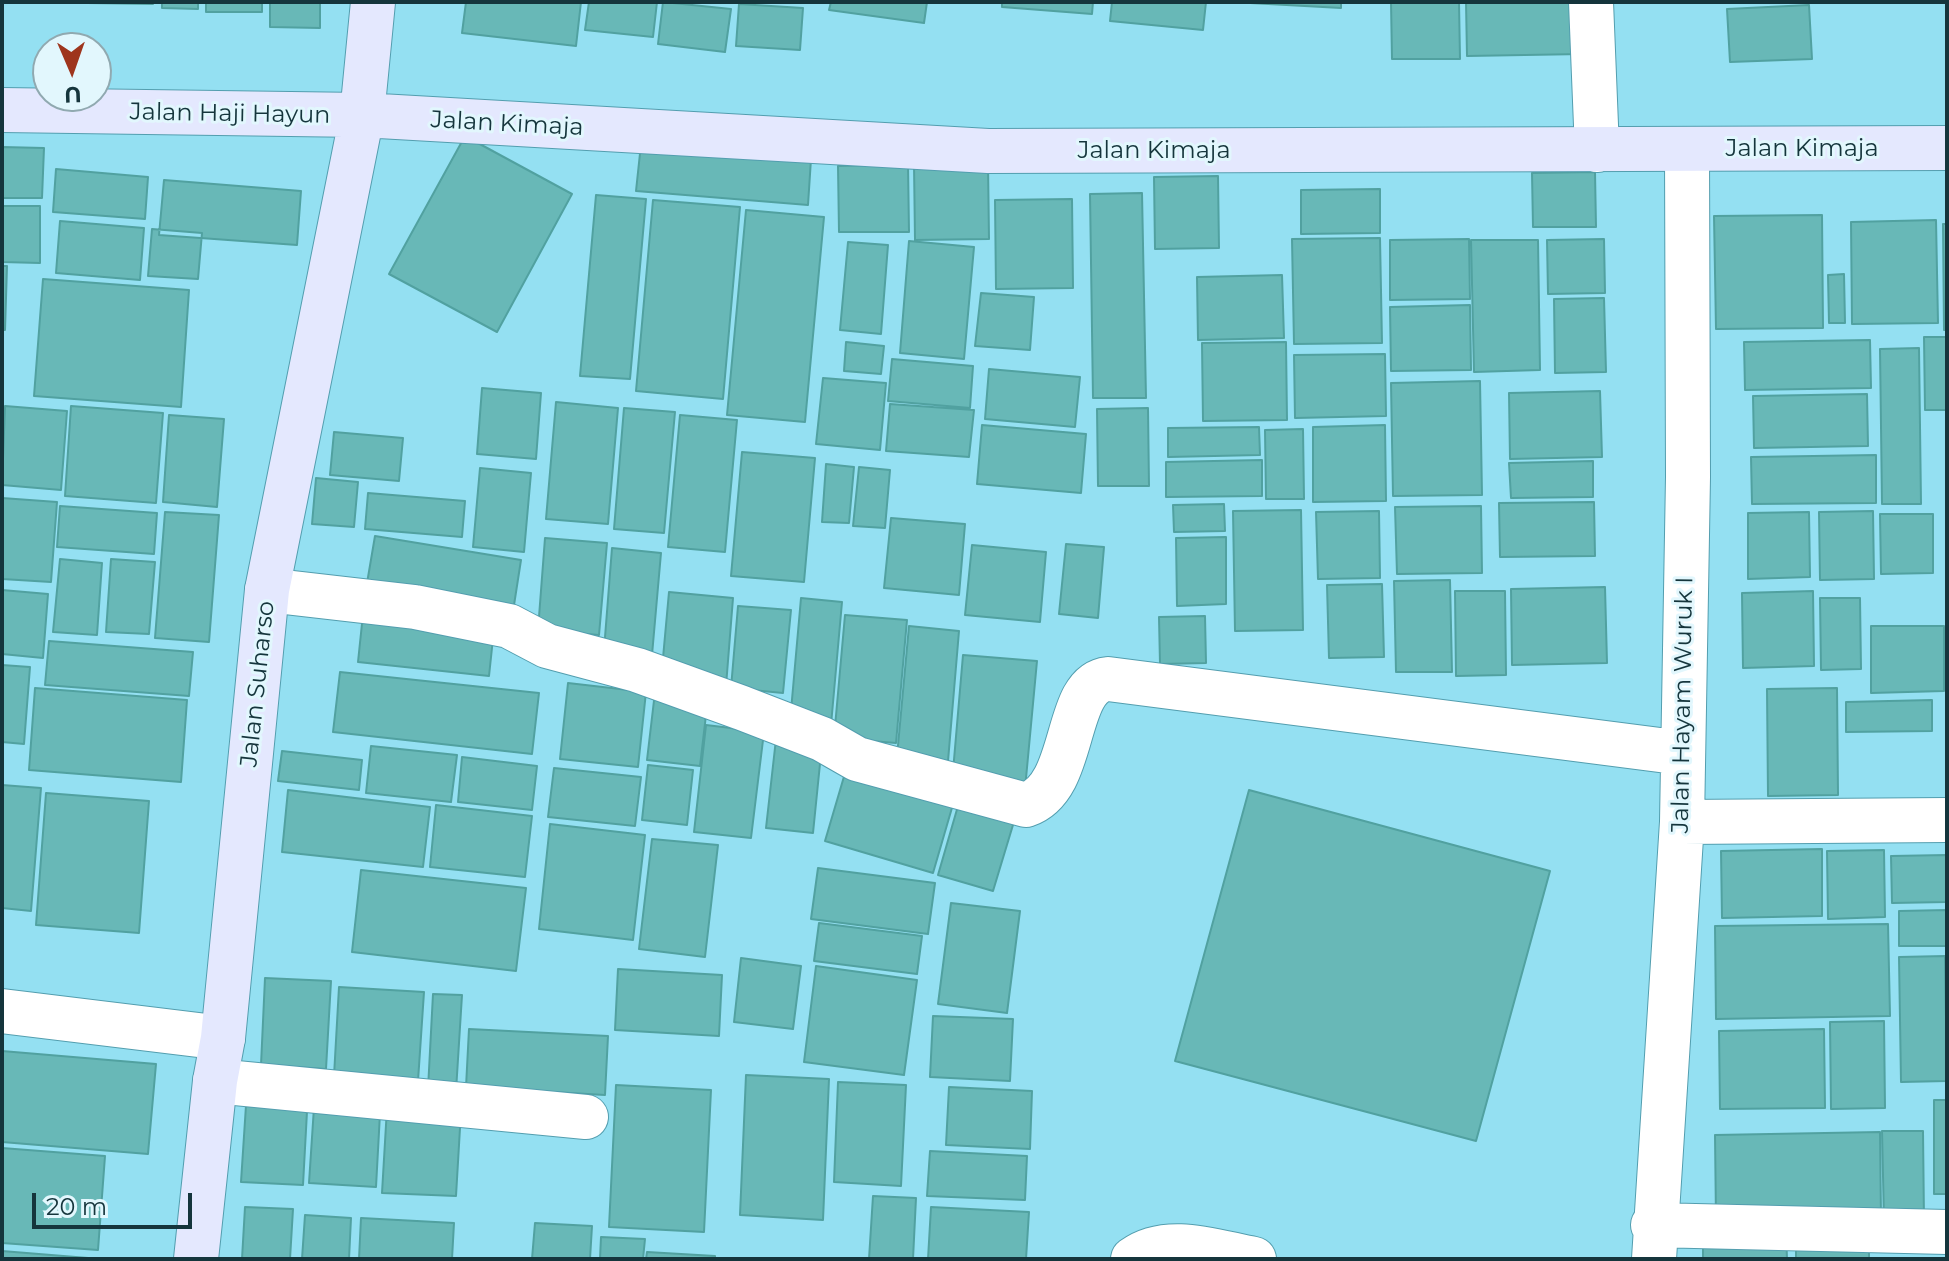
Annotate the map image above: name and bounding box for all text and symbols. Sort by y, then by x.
north arrow [32,32,112,112]
text: U [64,81,82,108]
street label: Jalan Haji Hayun [129,98,331,130]
street label: Jalan Kimaja [430,106,584,142]
street label: Jalan Kimaja [1725,135,1879,163]
street label: Jalan Kimaja [1077,137,1231,165]
street label: Jalan Hayam Wuruk I [1666,576,1700,834]
street label: Jalan Suharso [235,599,281,769]
scale bar [36,1177,196,1227]
text: 20 m [46,1192,107,1221]

